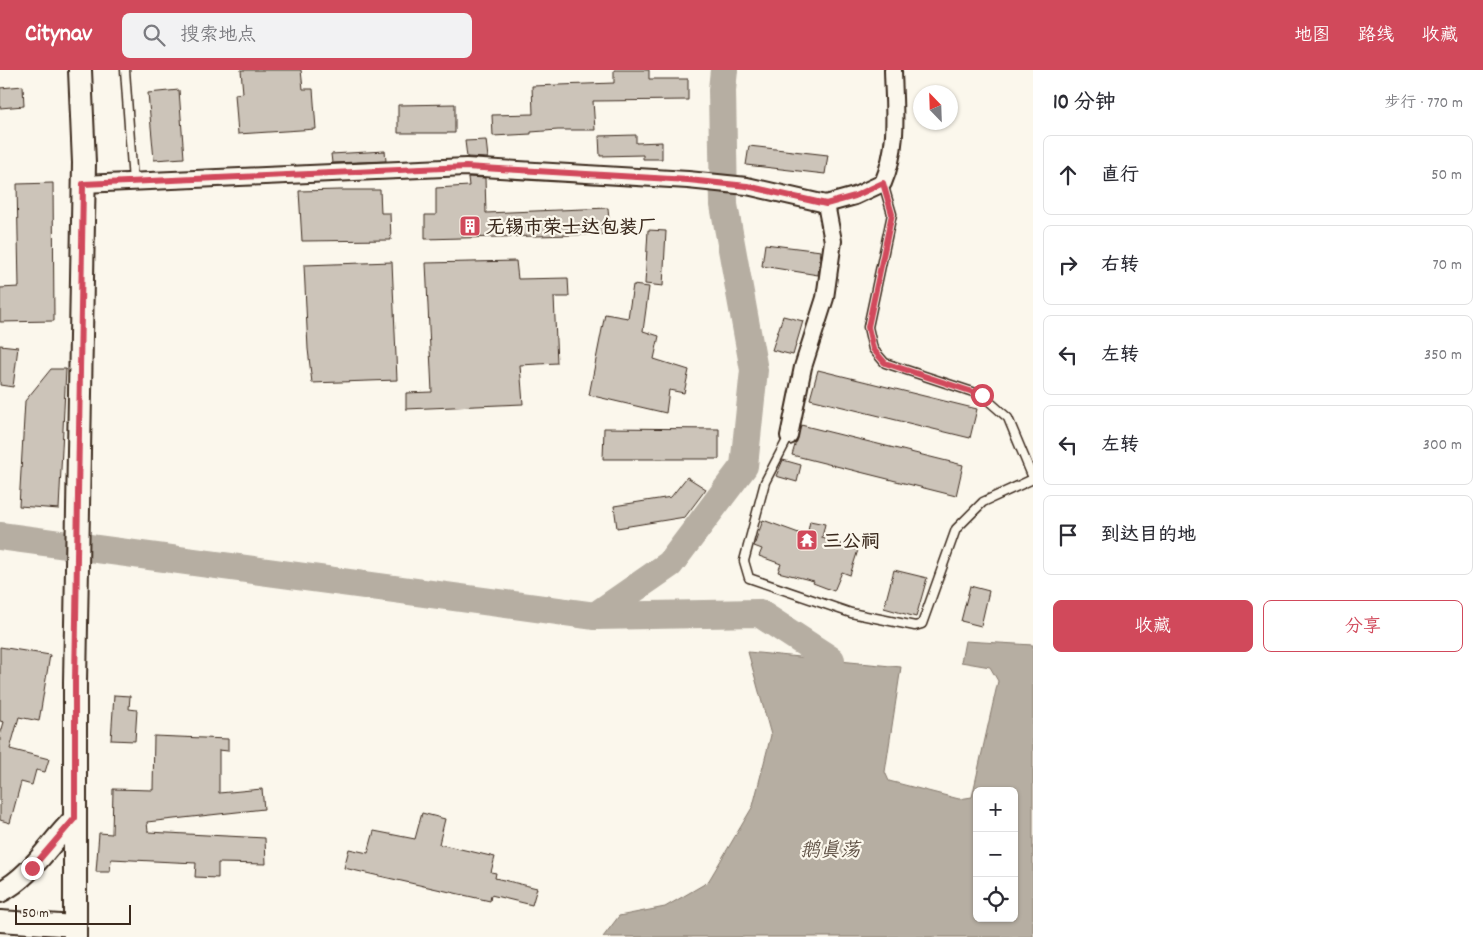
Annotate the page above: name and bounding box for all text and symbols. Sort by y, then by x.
search box [122,13,472,58]
text: Citynav [25,18,92,52]
icon: search [140,21,168,49]
text: 搜索地点 [180,23,256,50]
text: 地图 [1294,24,1330,49]
text: 路线 [1358,24,1394,49]
text: 收藏 [1422,24,1458,49]
north arrow [913,85,958,130]
text: 10 分钟 [1053,89,1116,119]
text: 步行 · 770 m [1384,92,1463,115]
icon: ahead [1054,161,1082,189]
text: 直行 [1101,163,1139,190]
text: 50 m [1431,164,1462,187]
building icon: 无锡市荣士达包装厂 [458,214,482,238]
place label: 无锡市荣士达包装厂 [486,216,657,243]
icon: right [1054,251,1082,279]
text: 右转 [1101,253,1139,280]
text: 70 m [1432,254,1462,277]
icon: left [1054,341,1082,369]
text: 左转 [1101,343,1139,370]
text: 350 m [1424,344,1462,367]
route start [971,384,994,407]
icon: left [1054,431,1082,459]
text: 左转 [1101,433,1139,460]
text: 300 m [1423,434,1462,457]
icon: arrive [1054,521,1082,549]
text: 到达目的地 [1101,523,1196,550]
temple icon: 三公祠 [795,528,819,552]
place label: 三公祠 [823,530,880,557]
button: 收藏 [1053,600,1253,652]
button: 分享 [1263,600,1463,652]
map controls [973,787,1018,922]
button: + [973,787,1018,832]
button: − [973,832,1018,877]
water label: 鹅真荡 [800,838,862,866]
route end [21,857,44,880]
button: locate [973,877,1018,922]
scale bar [15,902,131,925]
text: 50 m [22,904,49,924]

